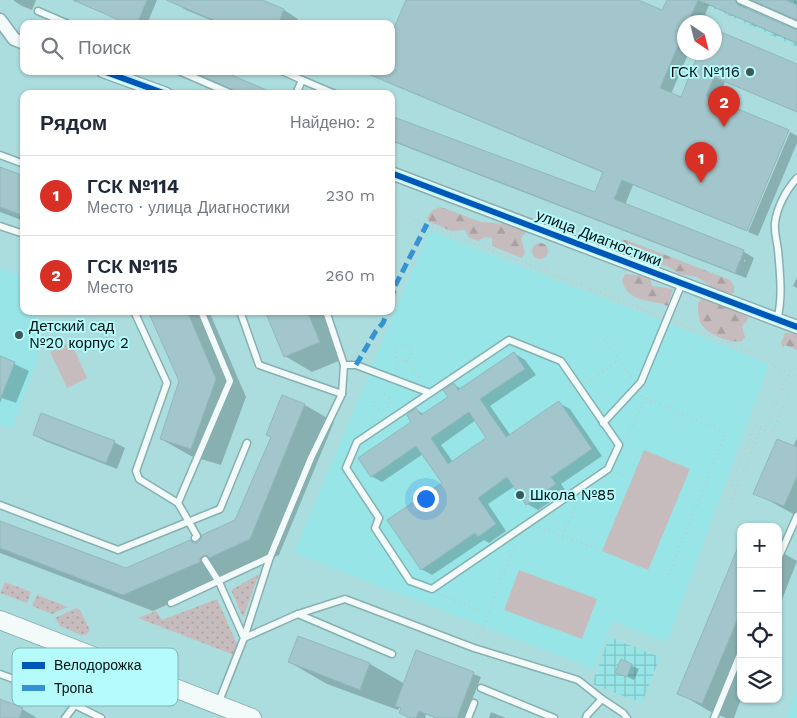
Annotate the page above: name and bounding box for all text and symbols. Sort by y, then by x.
north arrow [677,15,722,60]
search box [20,20,395,75]
icon: search [38,34,66,62]
text: Поиск [78,36,131,59]
place label: ГСК №116 [671,63,740,81]
marker: ГСК №116 [744,66,756,78]
pin: 2 [708,86,740,127]
text: Рядом [40,110,107,135]
text: Найдено: 2 [290,113,375,132]
pin: 1 [685,142,717,183]
text: ГСК №114 [87,175,179,198]
text: 1 [53,186,59,205]
text: 230 m [326,186,375,205]
text: Место · улица Диагностики [87,198,290,217]
street label: улица Диагностики [534,206,664,270]
text: ГСК №115 [87,255,178,278]
text: 2 [51,266,61,285]
text: 260 m [325,266,375,285]
text: Место [87,278,133,297]
place label: Детский сад №20 корпус 2 [29,317,129,352]
marker: Детский сад №20 корпус 2 [13,329,25,341]
your location [413,486,439,512]
place label: Школа №85 [530,486,615,504]
marker: Школа №85 [514,489,526,501]
map controls [737,523,782,703]
button: + [737,523,782,568]
button: − [737,568,782,613]
button: locate [737,613,782,658]
legend [12,648,178,706]
text: Велодорожка [54,657,142,673]
button: layers [737,658,782,703]
text: Тропа [54,680,93,696]

